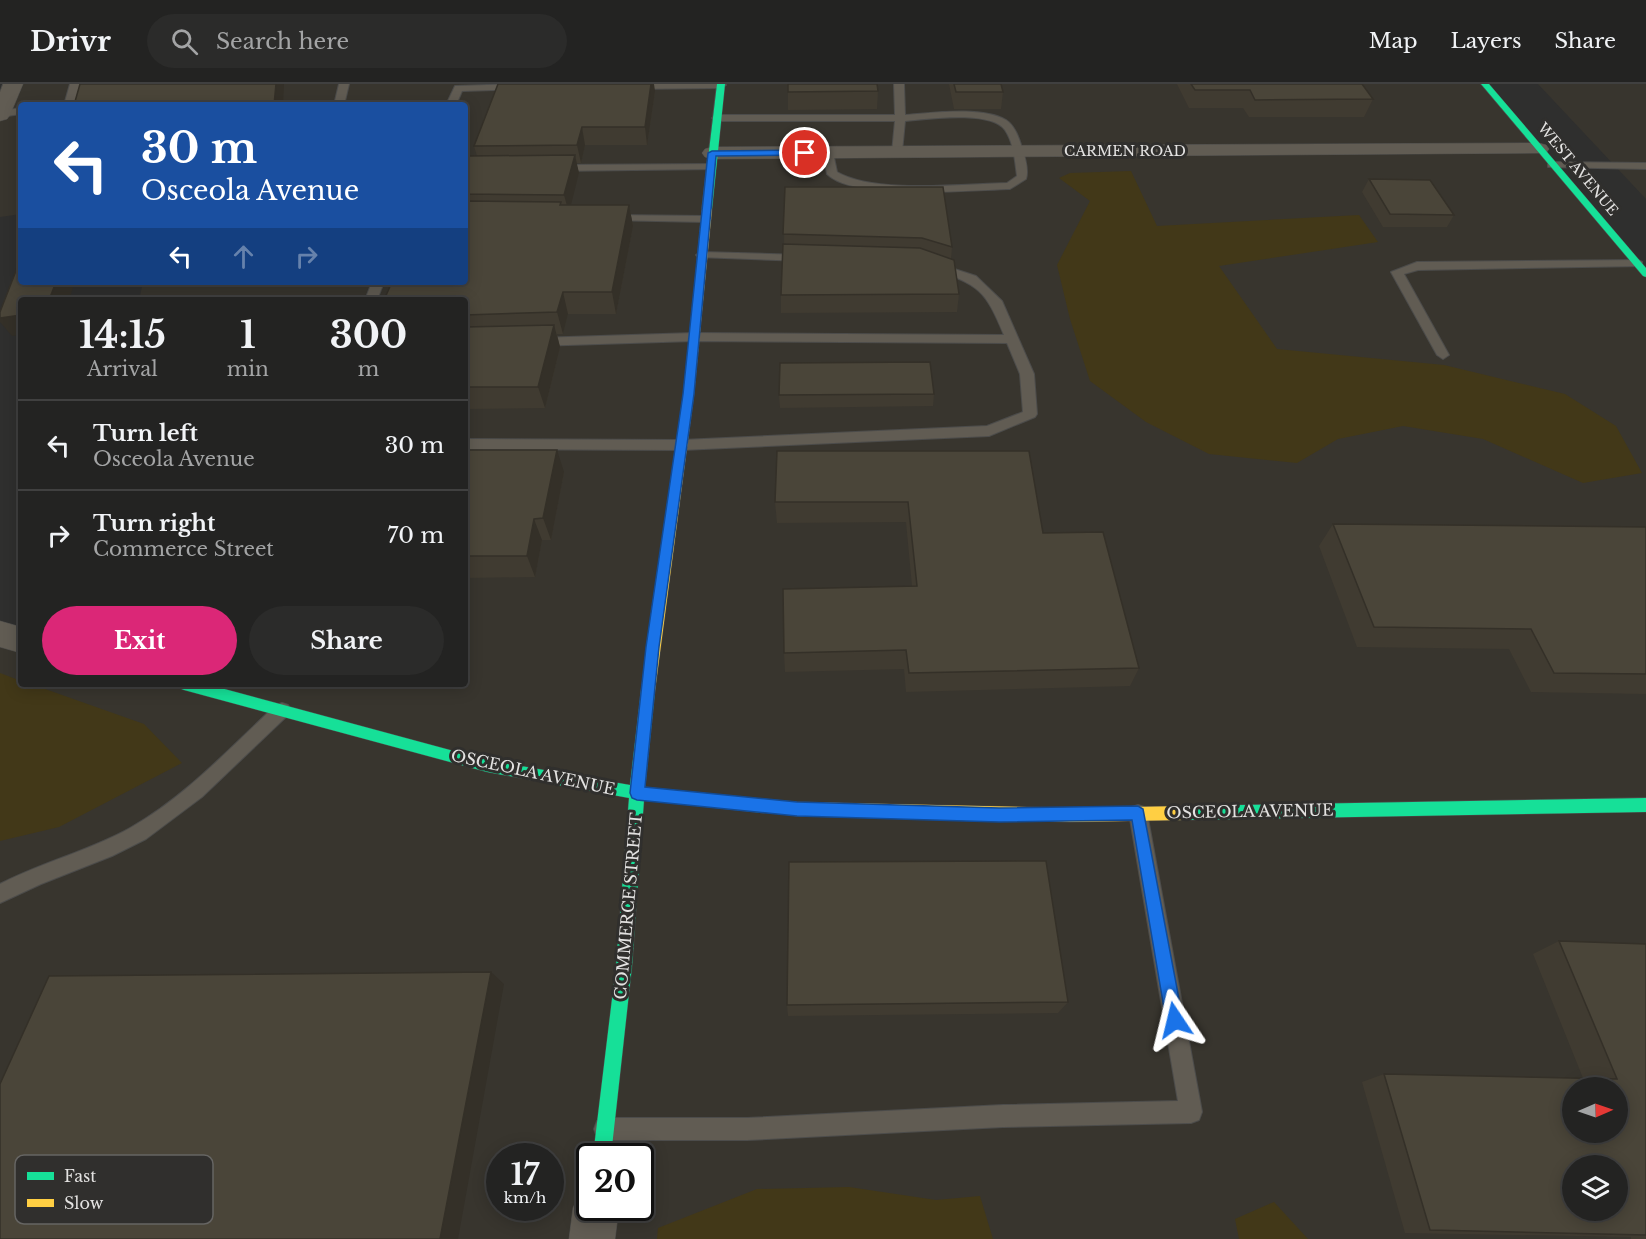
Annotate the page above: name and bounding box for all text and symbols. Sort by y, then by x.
search box [147,14,567,68]
text: Drivr [30,24,111,59]
icon: search [168,25,201,58]
text: Search here [216,28,349,55]
text: Map [1369,28,1418,54]
text: Layers [1451,28,1522,54]
text: Share [1555,28,1616,54]
street label: WEST AVENUE [1533,118,1622,219]
text: 30 m [141,122,257,174]
icon: left [42,126,120,204]
pin [779,127,830,178]
icon: arrive [788,136,821,169]
street label: CARMEN ROAD [1064,142,1186,160]
text: Osceola Avenue [141,174,359,207]
icon: left [164,240,197,273]
icon: ahead [227,240,260,273]
icon: right [290,240,323,273]
text: 14:15 [79,313,166,358]
text: 1 [240,313,256,358]
text: 300 [330,313,407,358]
text: Arrival [87,357,158,381]
text: min [227,357,269,381]
text: m [358,357,379,381]
text: Turn left [93,420,198,447]
icon: left [42,429,75,462]
text: 30 m [385,432,444,459]
text: Osceola Avenue [93,447,255,471]
text: Turn right [93,510,215,537]
icon: right [42,519,75,552]
text: 70 m [387,522,444,549]
text: Commerce Street [93,537,274,561]
button: Exit [42,606,237,675]
button: Share [249,606,444,675]
street label: OSCEOLA AVENUE [449,745,617,799]
street label: OSCEOLA AVENUE [1166,800,1334,822]
street label: COMMERCE STREET [610,812,646,1000]
position arrow [1143,988,1207,1052]
north arrow [1562,1077,1628,1143]
map controls [1562,1077,1628,1221]
speed limit sign: 20 [576,1143,654,1221]
legend [15,1155,213,1224]
button: layers [1562,1155,1628,1221]
text: 17 [511,1156,539,1193]
text: Fast [64,1166,96,1186]
text: km/h [504,1188,546,1207]
text: Slow [64,1193,104,1213]

